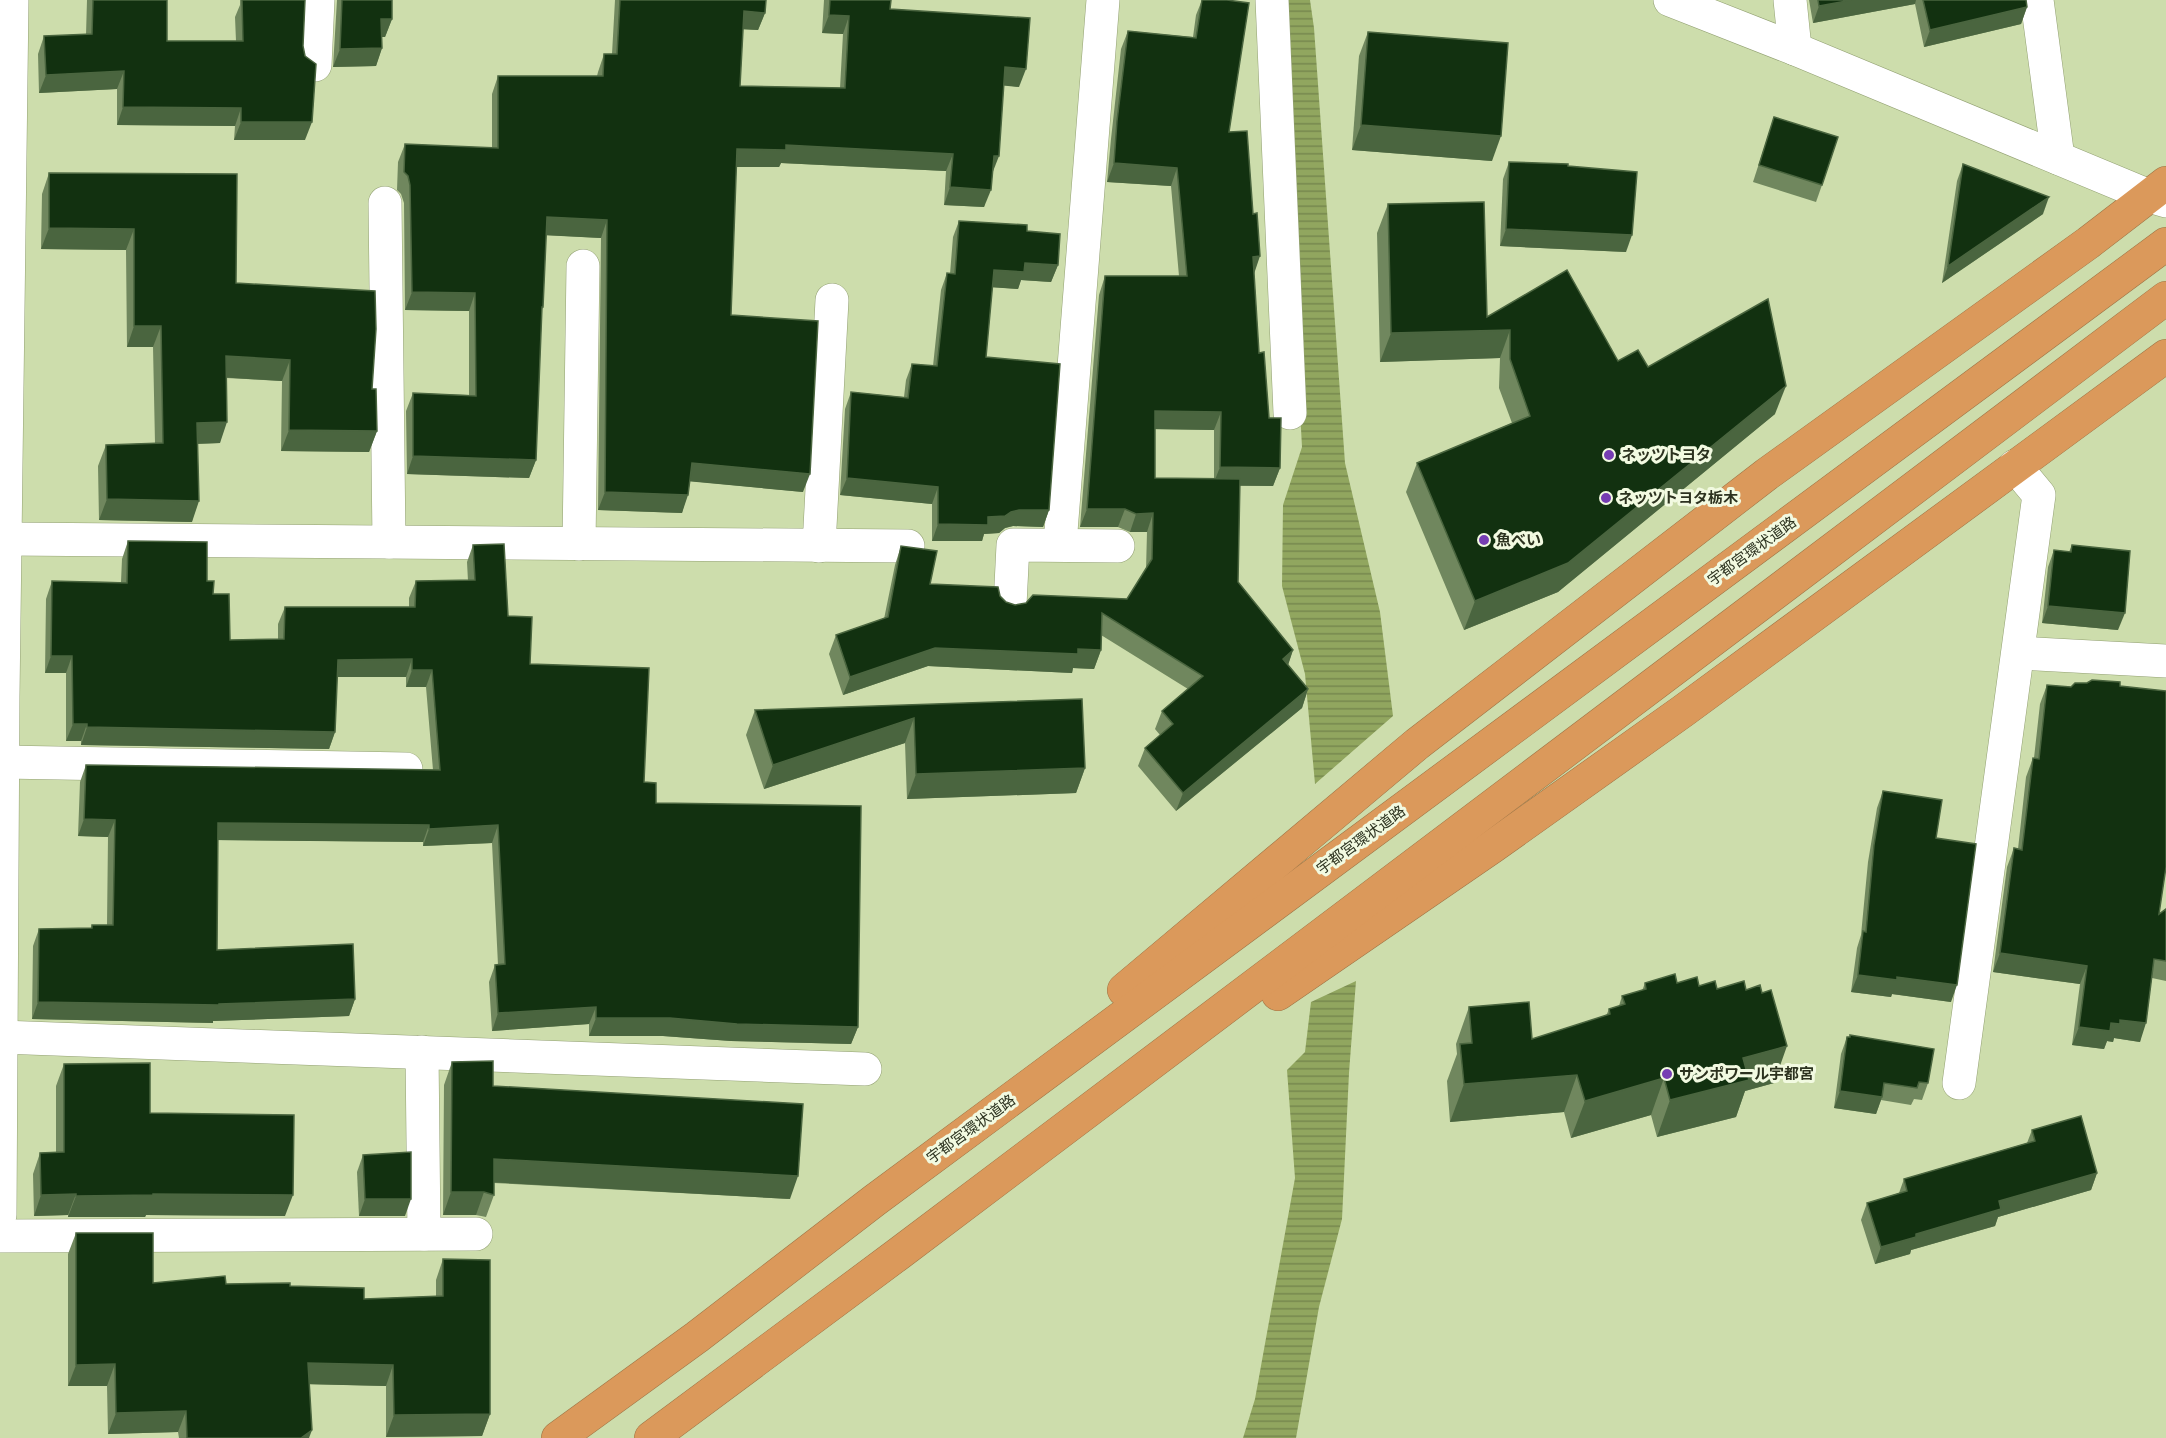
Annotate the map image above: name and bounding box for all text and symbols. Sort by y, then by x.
place label: ネッツトヨタ [1621,447,1711,463]
marker: ネッツトヨタ [1602,448,1616,462]
place label: ネッツトヨタ栃木 [1618,490,1738,506]
marker: ネッツトヨタ栃木 [1599,491,1613,505]
street label: 宇都宮環状道路 [1704,513,1799,588]
place label: 魚べい [1496,532,1541,548]
marker: 魚べい [1477,533,1491,547]
street label: 宇都宮環状道路 [1313,802,1408,877]
place label: サンポワール宇都宮 [1679,1066,1814,1082]
marker: サンポワール宇都宮 [1660,1067,1674,1081]
street label: 宇都宮環状道路 [923,1091,1018,1166]

